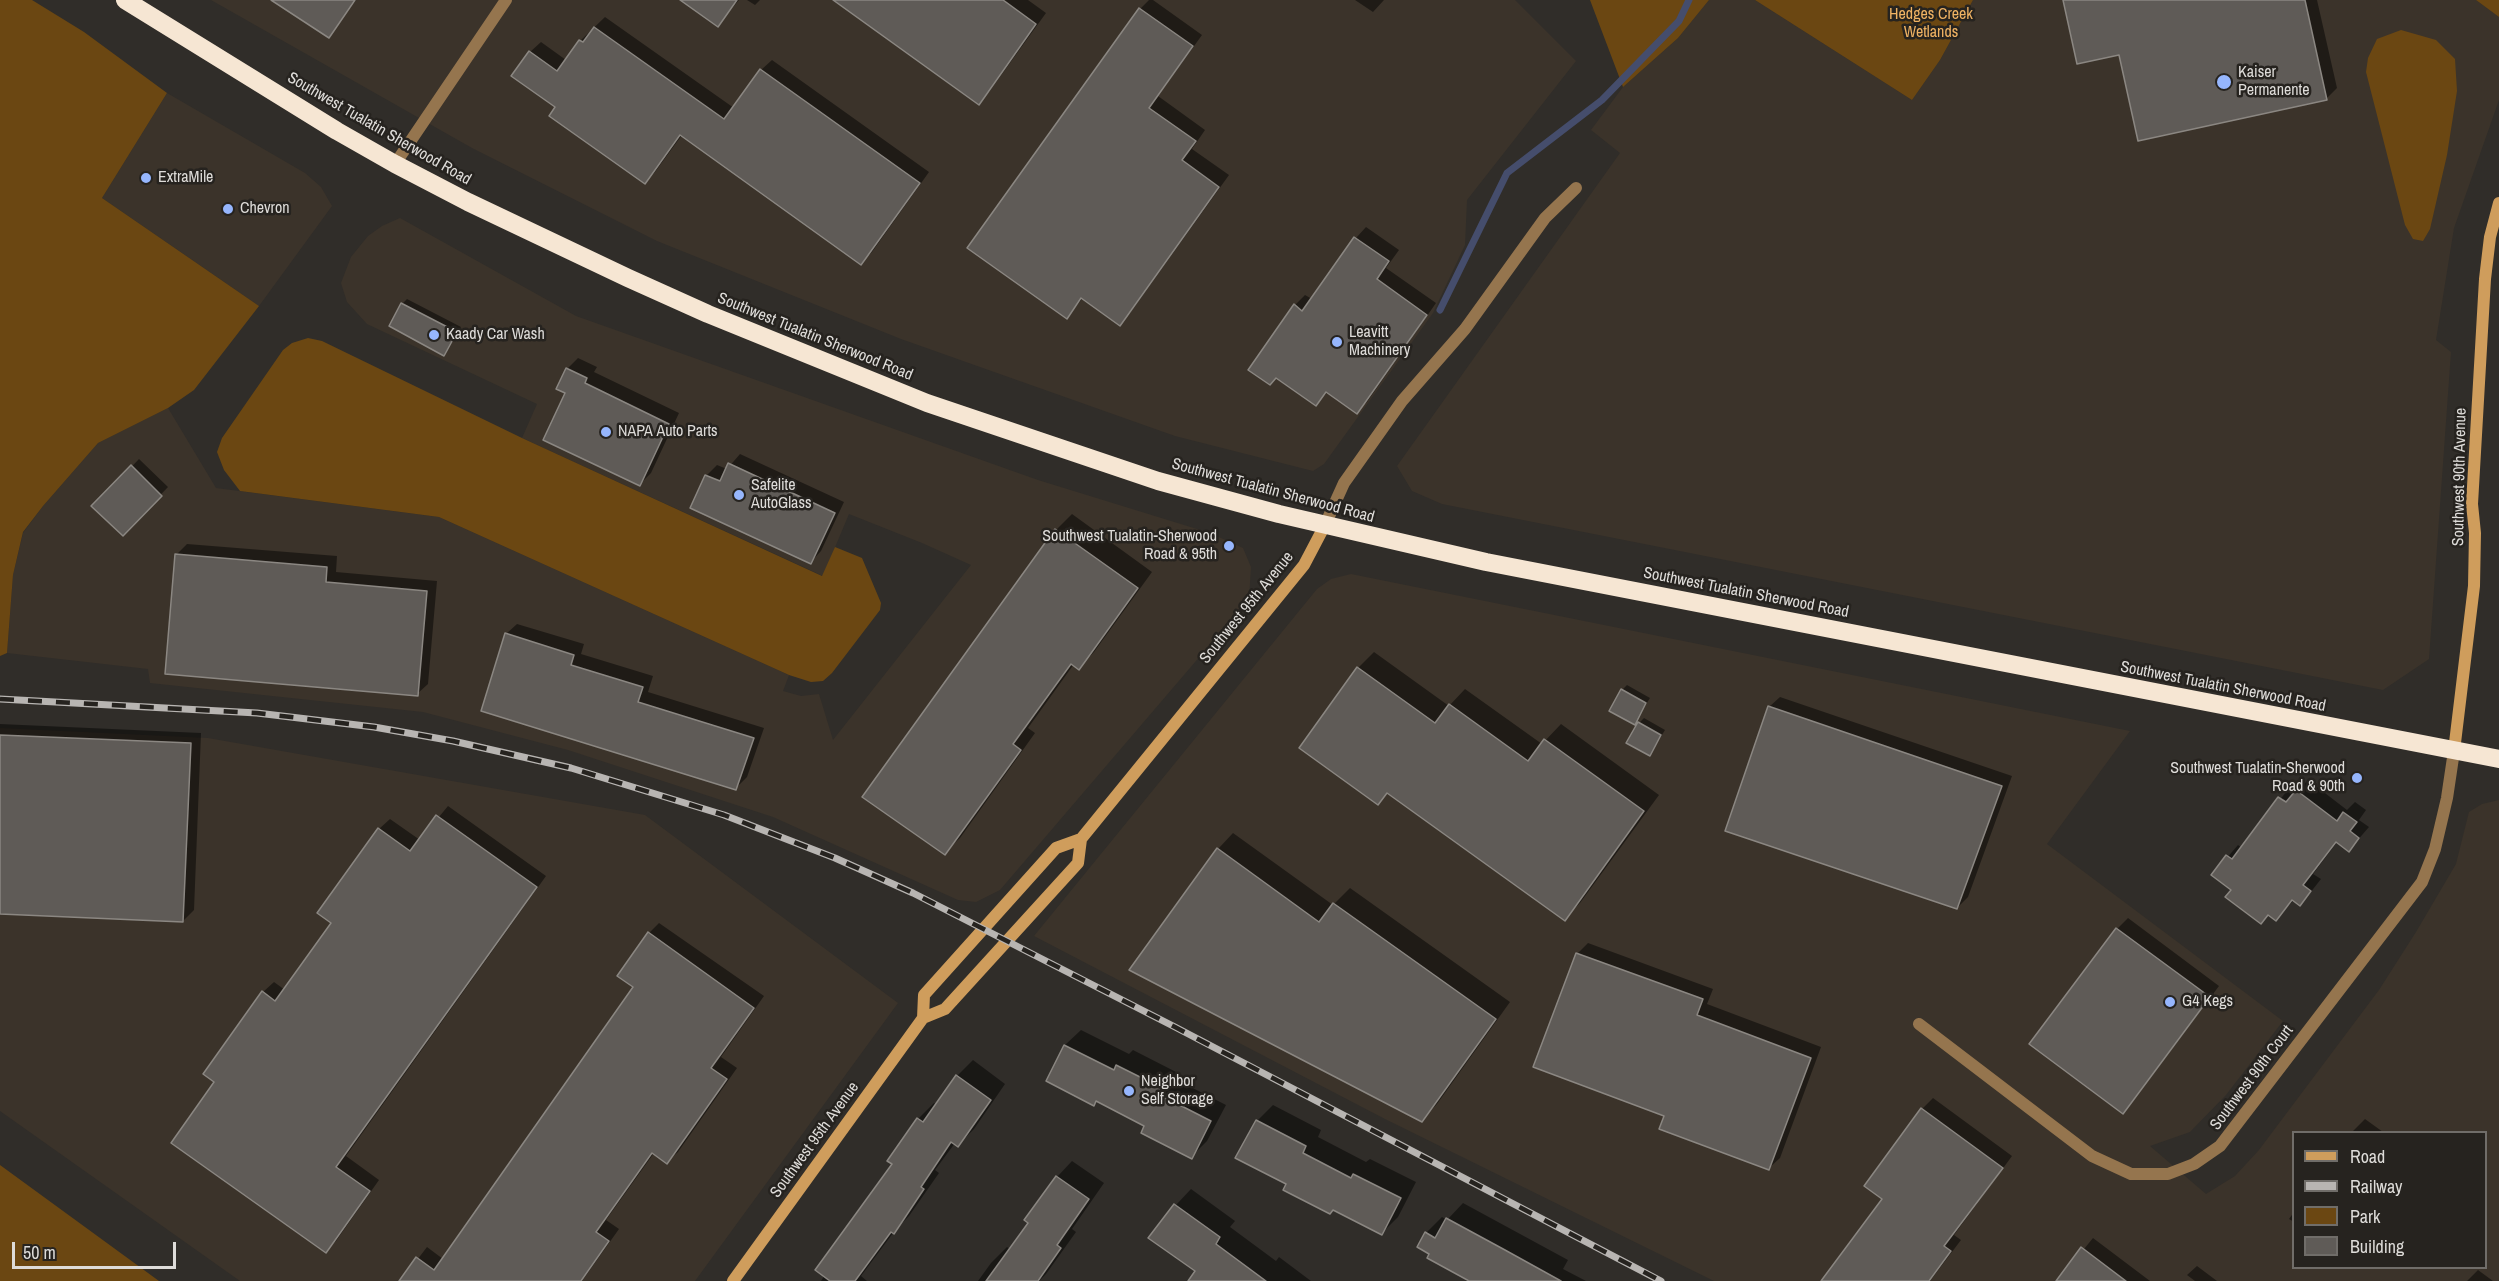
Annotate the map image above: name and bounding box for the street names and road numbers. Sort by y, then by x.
street label: Southwest Tualatin Sherwood Road [284,68,474,190]
street label: Southwest Tualatin Sherwood Road [715,289,915,385]
street label: Southwest 90th Avenue [2449,408,2471,546]
street label: Southwest Tualatin Sherwood Road [1170,455,1376,527]
street label: Southwest 95th Avenue [1196,548,1298,668]
street label: Southwest Tualatin Sherwood Road [1642,564,1850,622]
street label: Southwest Tualatin Sherwood Road [2119,658,2327,716]
street label: Southwest 90th Court [2206,1022,2298,1134]
street label: Southwest 95th Avenue [767,1078,863,1202]

